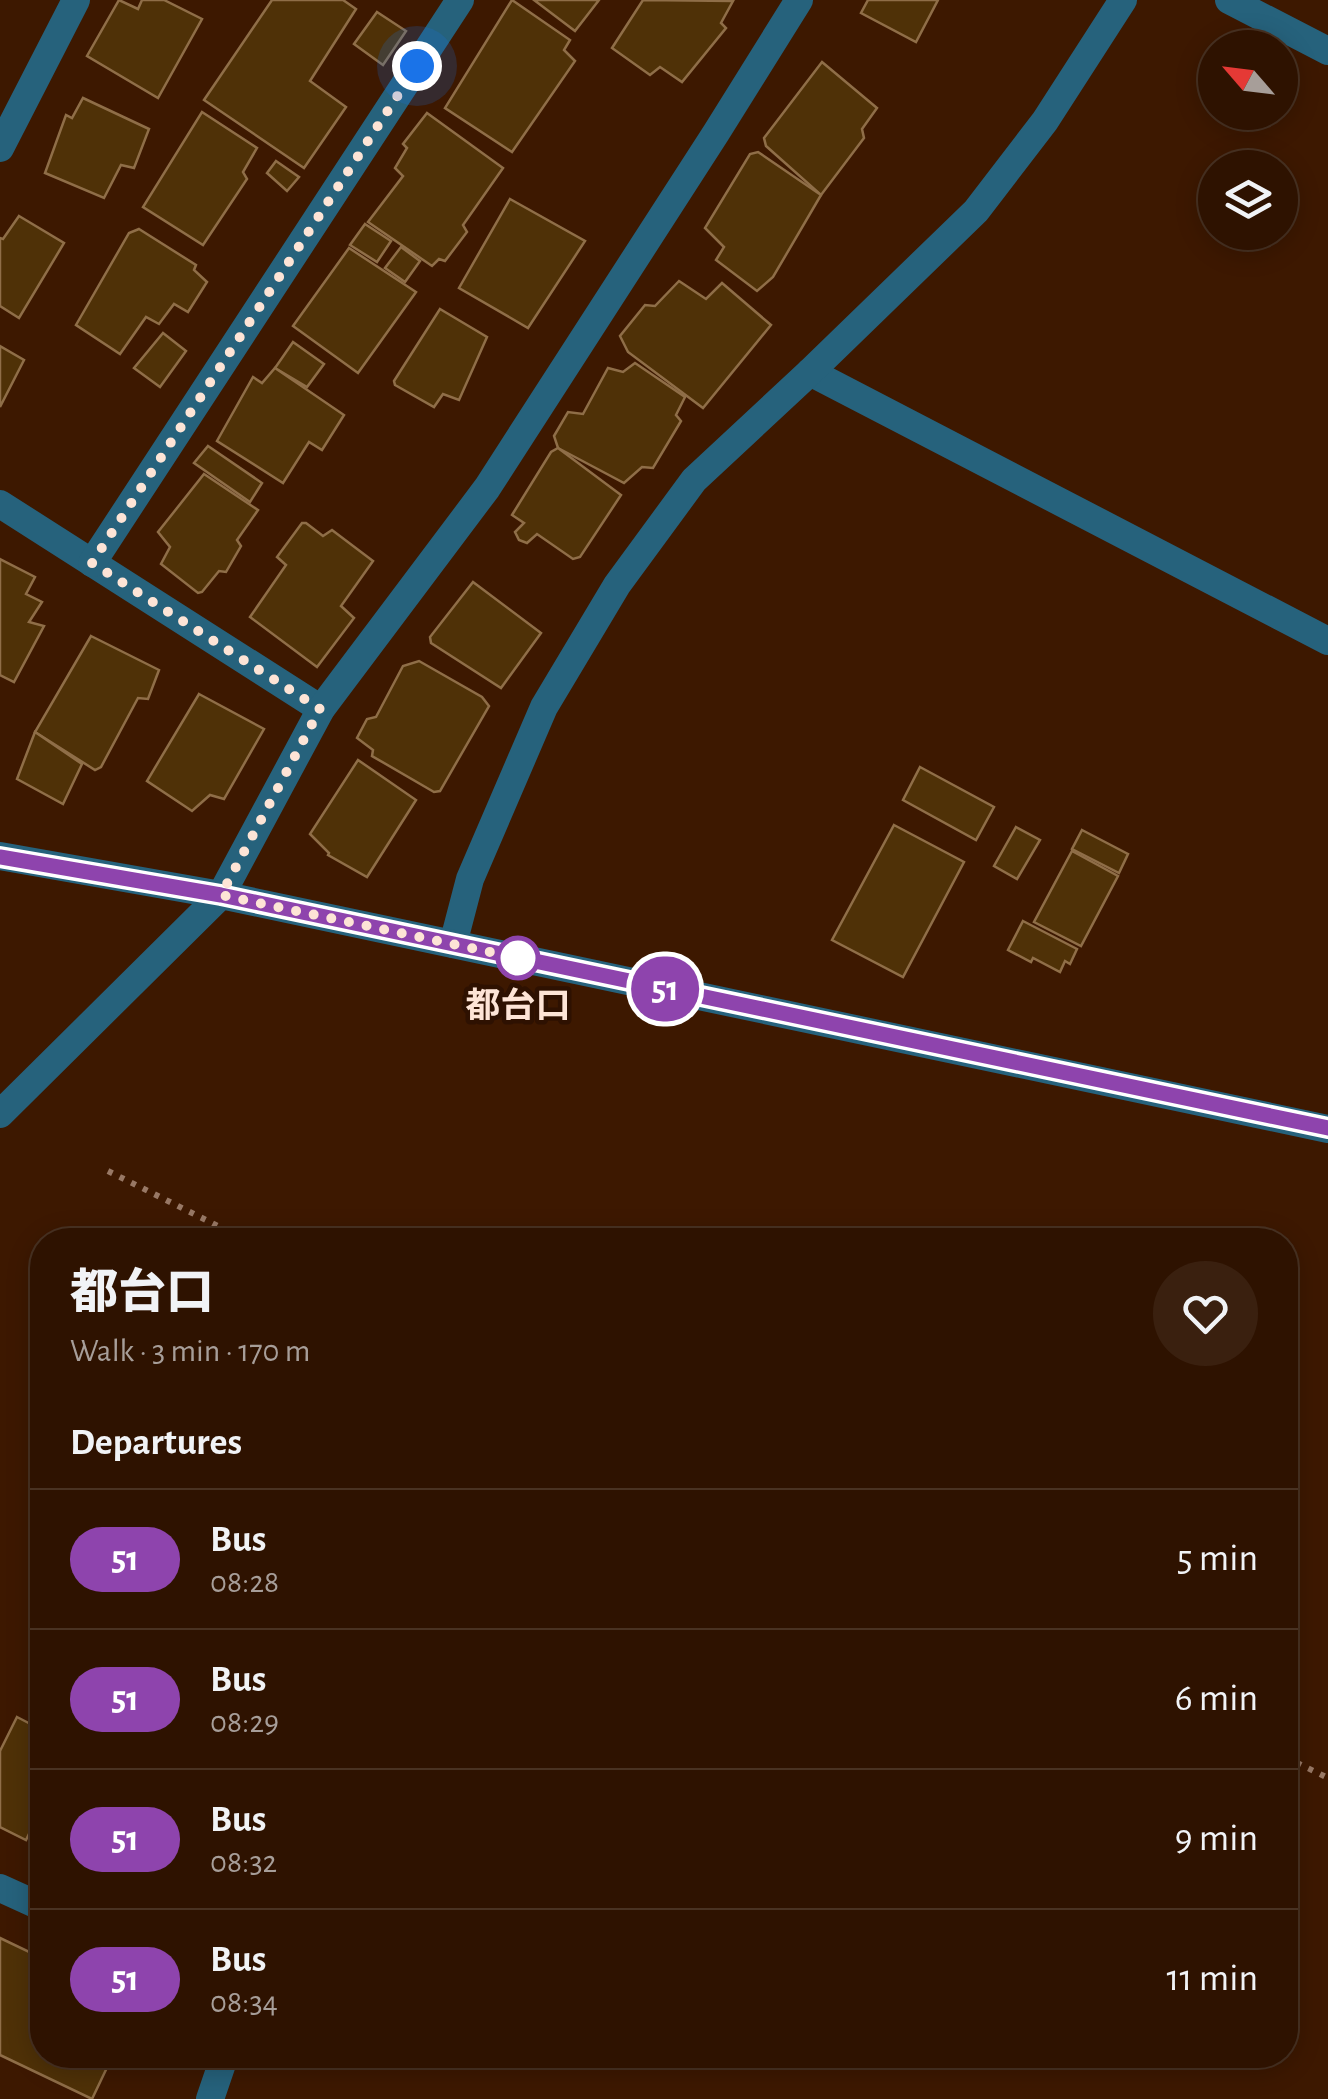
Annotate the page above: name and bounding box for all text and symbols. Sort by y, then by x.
north arrow [1198,30,1298,130]
map controls [1198,30,1298,250]
your location [392,41,442,91]
button: layers [1198,150,1298,250]
marker: 都台口 [497,937,539,979]
line badge: 51 [620,956,710,1022]
text: 51 [651,972,679,1007]
place label: 都台口 [465,987,571,1024]
button: heart [1153,1261,1258,1366]
text: 都台口 [70,1270,214,1318]
text: Walk · 3 min · 170 m [70,1335,310,1367]
text: Departures [70,1424,242,1462]
text: Bus [210,1521,266,1559]
text: 5 min [1177,1540,1258,1578]
text: 51 [111,1542,139,1577]
text: 08:28 [210,1566,279,1598]
text: Bus [210,1661,266,1699]
text: 6 min [1175,1680,1258,1718]
text: 51 [111,1682,139,1717]
text: 08:29 [210,1706,279,1738]
text: Bus [210,1801,266,1839]
text: 9 min [1175,1820,1258,1858]
text: 51 [111,1822,139,1857]
text: 08:32 [210,1846,277,1878]
text: Bus [210,1941,266,1979]
text: 11 min [1166,1960,1258,1998]
text: 51 [111,1962,139,1997]
text: 08:34 [210,1986,278,2018]

